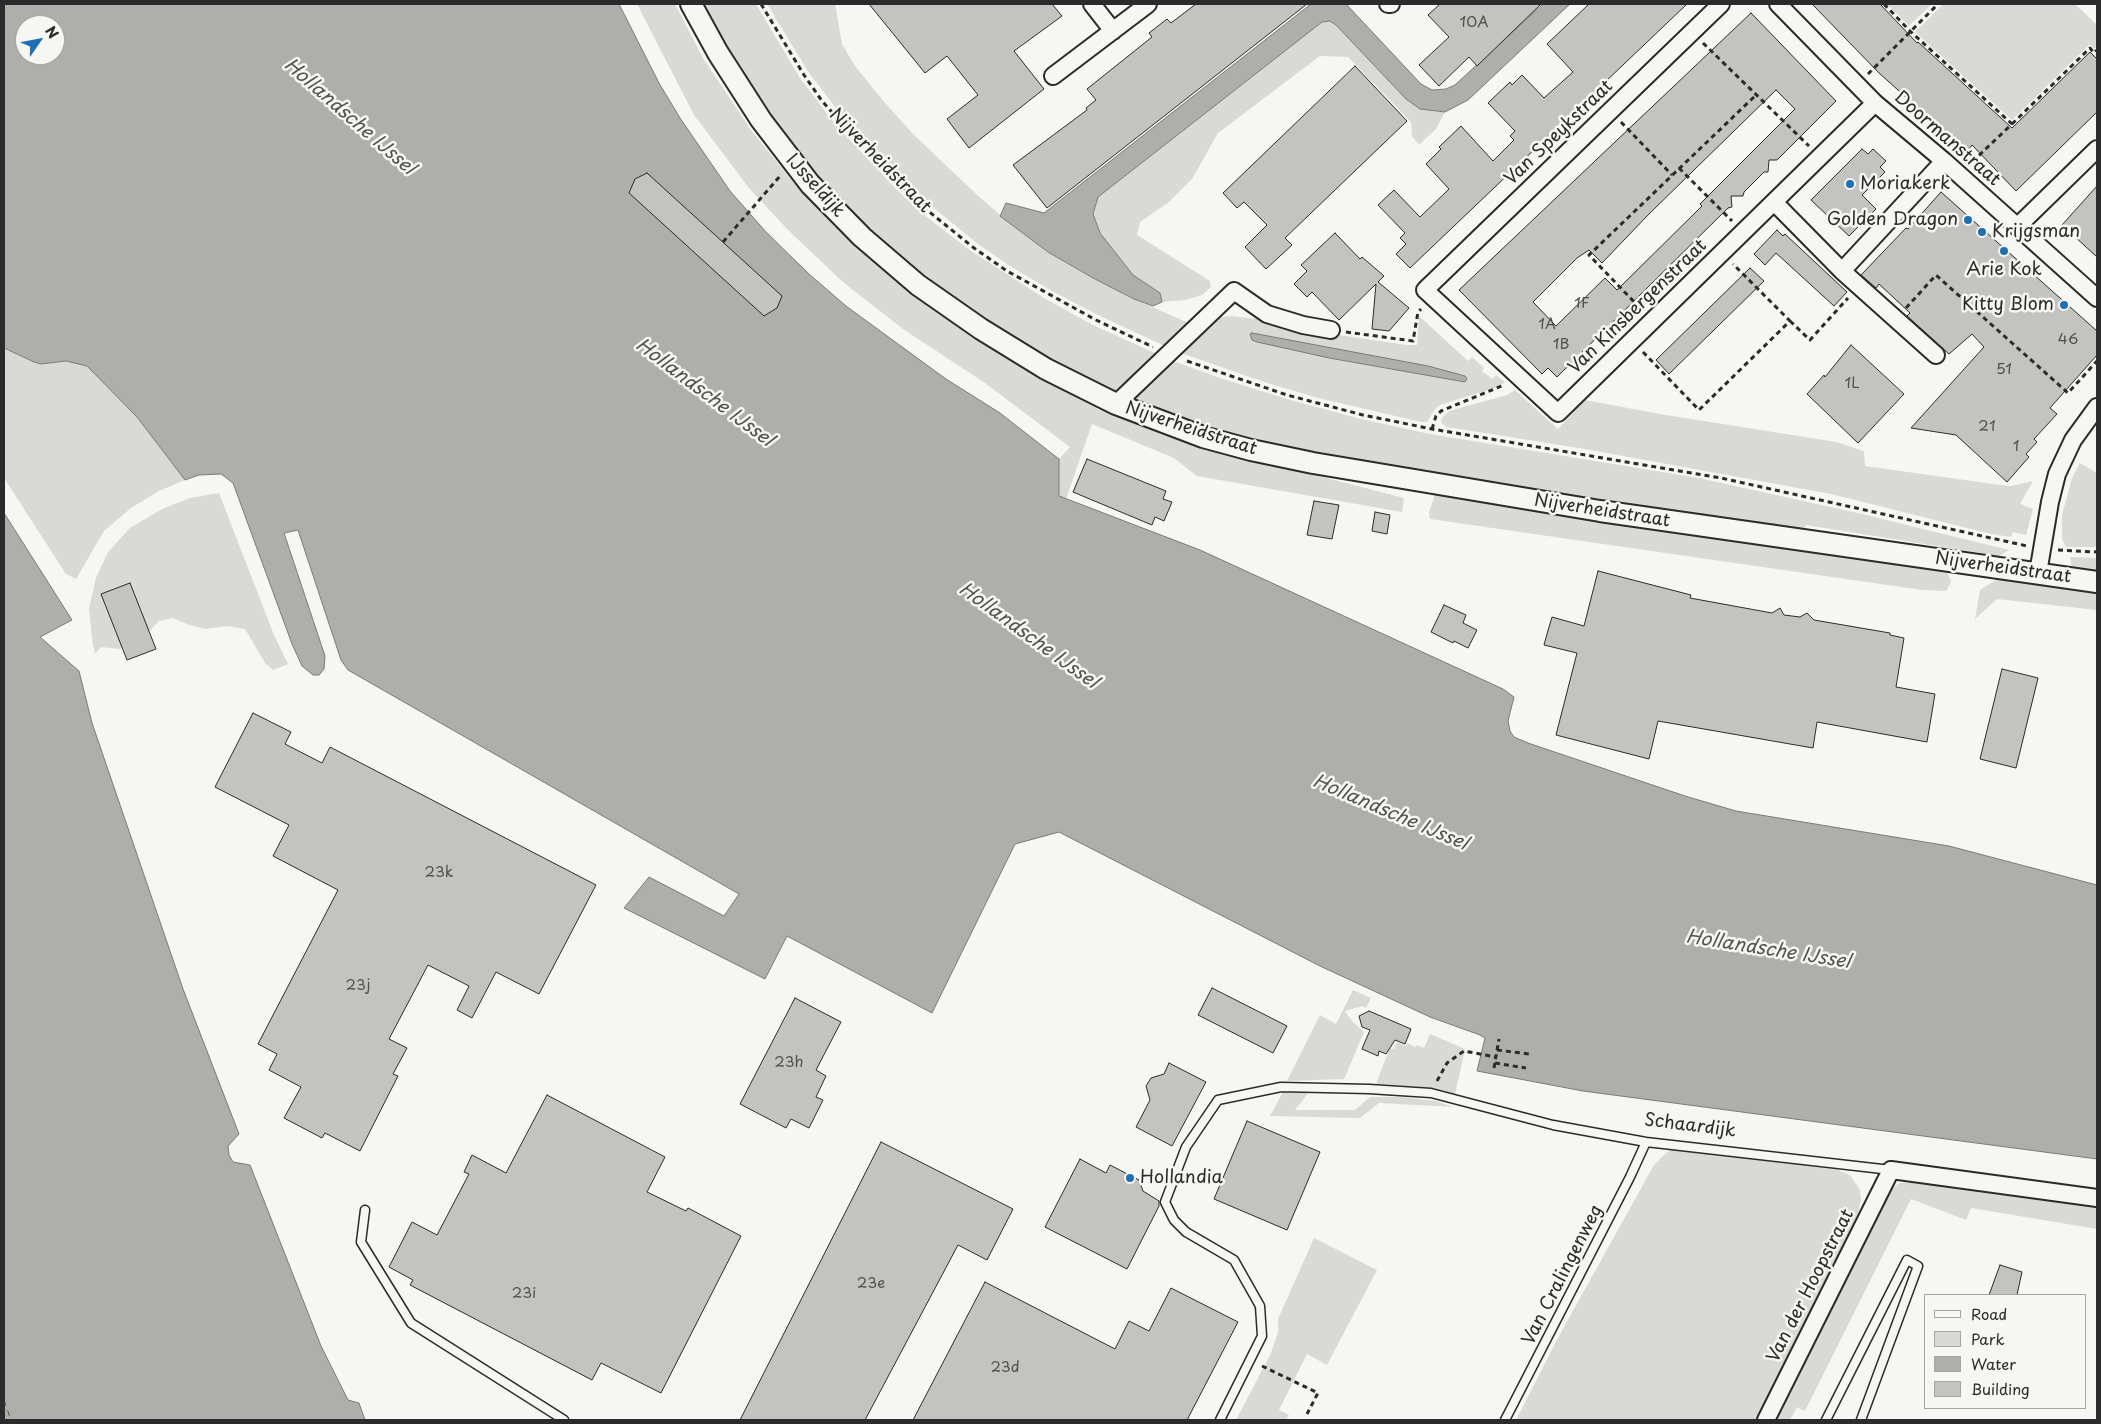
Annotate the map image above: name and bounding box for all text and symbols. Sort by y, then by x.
house number: 10A [1459,14,1489,32]
north arrow [15,15,65,65]
text: N [40,22,64,42]
water label: Hollandsche IJssel [279,54,419,180]
street label: Van Speykstraat [1501,76,1617,190]
street label: Doormanstraat [1890,87,2004,191]
street label: Nijverheidstraat [825,104,935,218]
street label: IJsseldijk [781,150,849,222]
place label: Moriakerk [1860,173,1950,195]
marker: Moriakerk [1844,178,1856,190]
place label: Golden Dragon [1827,209,1958,231]
marker: Golden Dragon [1962,214,1974,226]
place label: Krijgsman [1992,221,2080,243]
marker: Krijgsman [1976,226,1988,238]
street label: Van Kinsbergenstraat [1564,235,1712,379]
marker: Arie Kok [1998,245,2010,257]
place label: Arie Kok [1966,259,2042,281]
place label: Kitty Blom [1962,294,2054,316]
house number: 1F [1574,295,1590,313]
marker: Kitty Blom [2058,299,2070,311]
house number: 1A [1538,316,1556,334]
house number: 46 [2058,331,2078,349]
water label: Hollandsche IJssel [631,334,777,452]
house number: 1B [1553,336,1569,354]
house number: 51 [1996,361,2012,379]
house number: 1L [1844,375,1860,393]
street label: Nijverheidstraat [1122,398,1260,460]
house number: 21 [1978,418,1996,436]
house number: 1 [2013,438,2019,456]
street label: Nijverheidstraat [1533,490,1671,532]
street label: Nijverheidstraat [1934,548,2072,588]
water label: Hollandsche IJssel [954,578,1102,694]
water label: Hollandsche IJssel [1309,770,1471,856]
house number: 23k [425,864,453,882]
water label: Hollandsche IJssel [1684,926,1852,974]
house number: 23j [346,977,370,995]
house number: 23h [774,1054,804,1072]
street label: Schaardijk [1643,1110,1737,1142]
place label: Hollandia [1140,1167,1223,1189]
marker: Hollandia [1124,1172,1136,1184]
street label: Van Cralingenweg [1518,1201,1608,1349]
street label: Van der Hoopstraat [1763,1206,1859,1366]
house number: 23e [857,1275,885,1293]
house number: 23i [512,1285,536,1303]
legend [1924,1294,2086,1409]
text: Road [1971,1302,2007,1325]
text: Park [1971,1327,2005,1350]
text: Water [1971,1352,2016,1375]
house number: 23d [990,1359,1020,1377]
text: Building [1971,1377,2030,1400]

